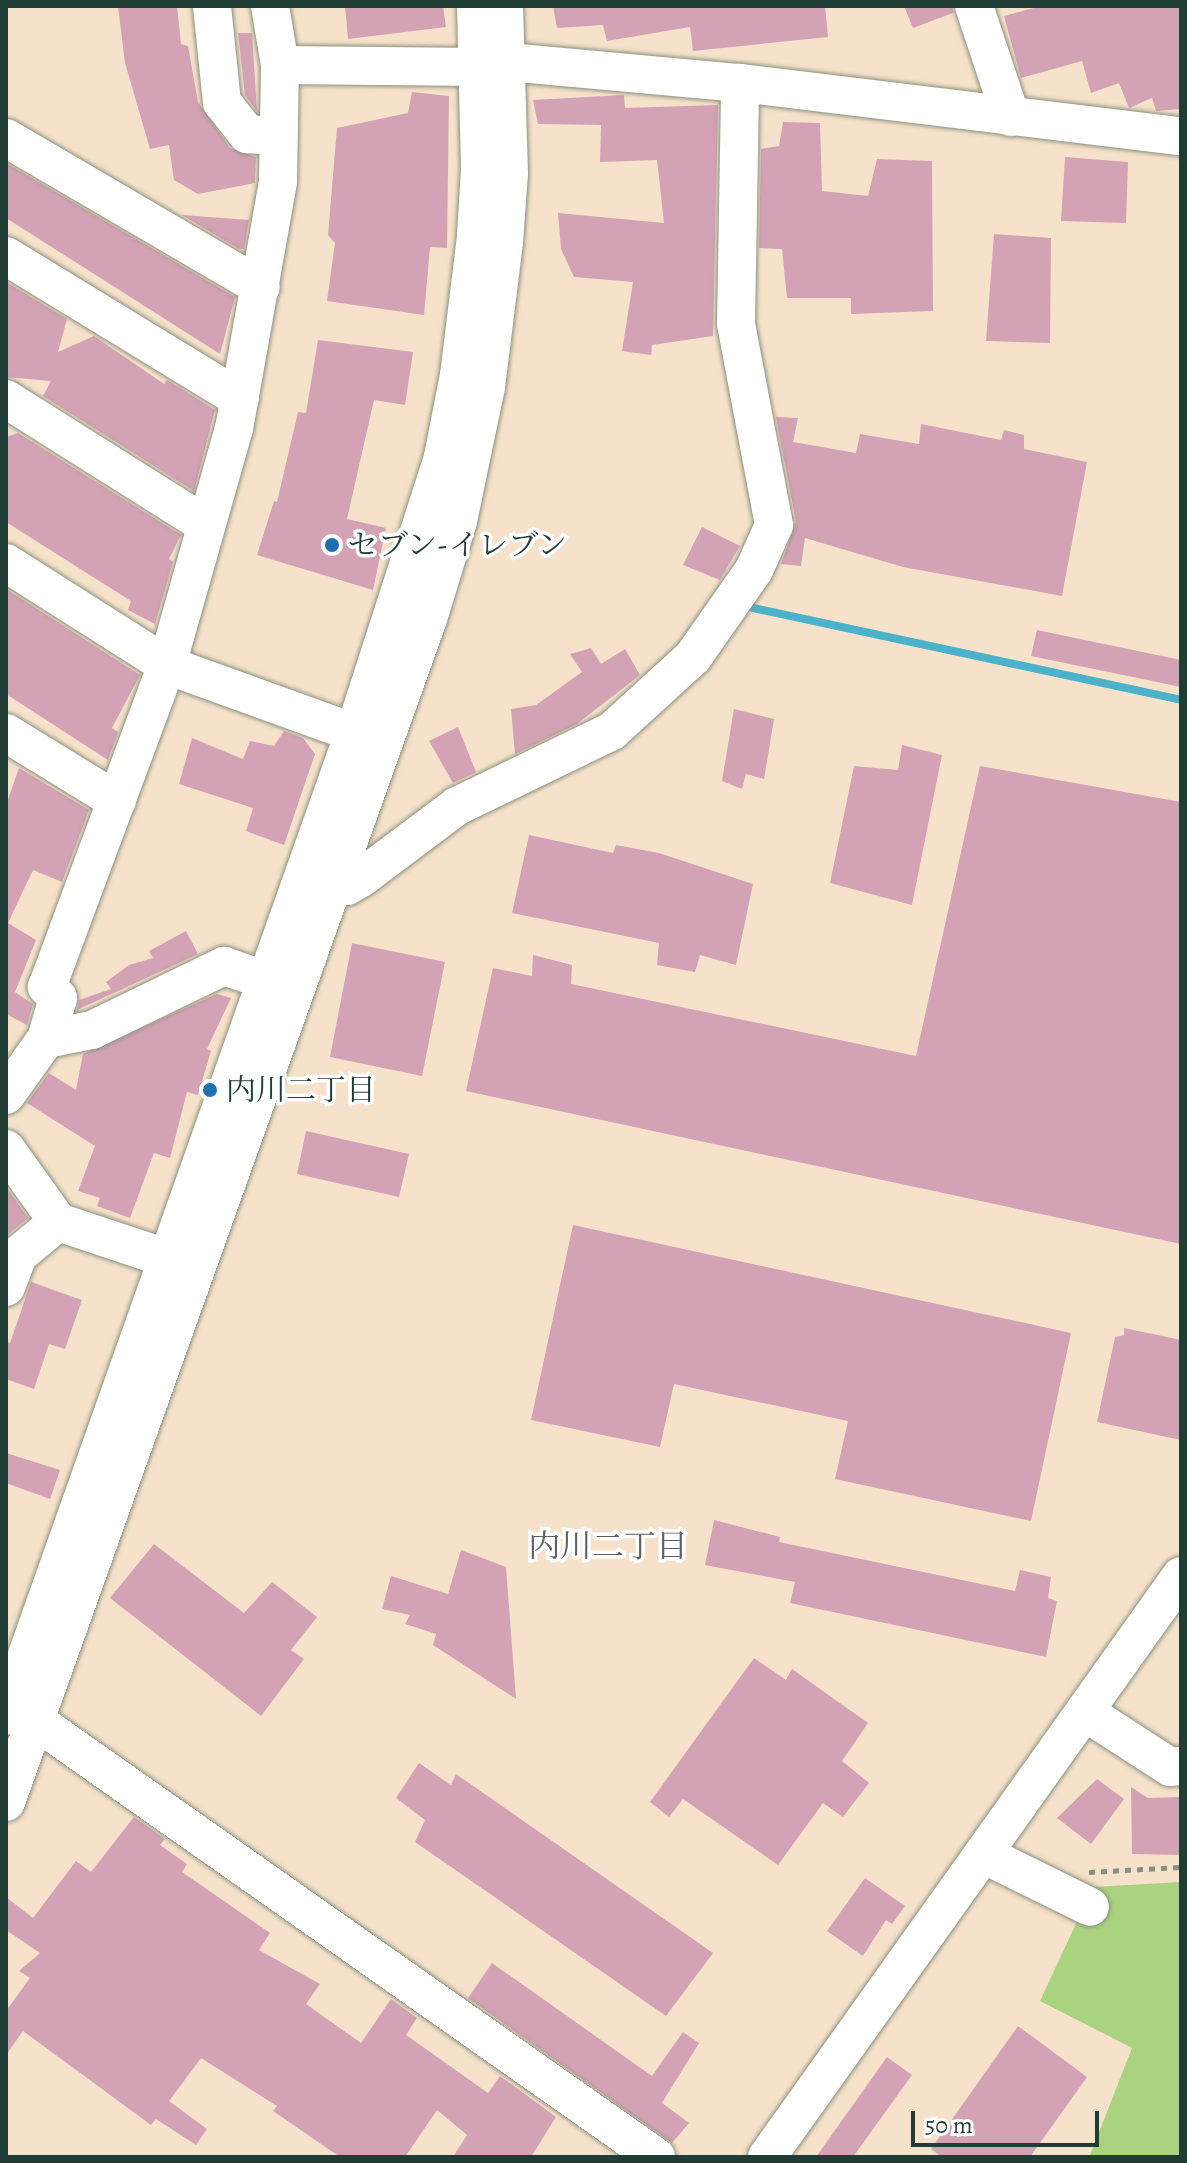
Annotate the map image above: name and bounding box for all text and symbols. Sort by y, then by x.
place label: セブン-イレブン [348,527,569,563]
marker: セブン-イレブン [323,536,341,554]
place label: 内川二丁目 [226,1072,376,1108]
marker: 内川二丁目 [201,1081,219,1099]
district label: 内川二丁目 [528,1527,688,1565]
scale bar [915,2095,1103,2145]
text: 50 m [925,2109,973,2141]

